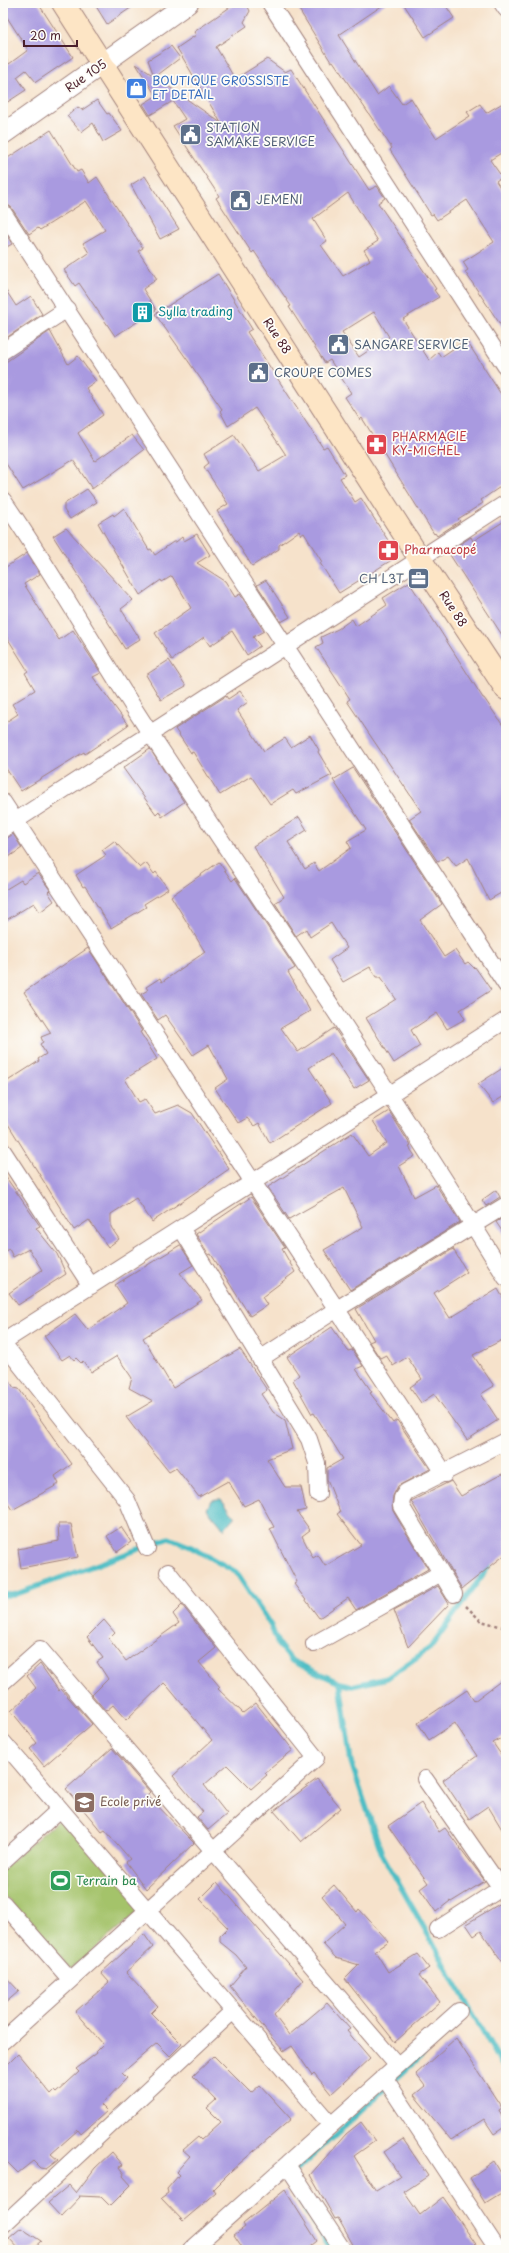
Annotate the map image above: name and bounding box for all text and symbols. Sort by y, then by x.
scale bar [24,22,77,48]
text: 20 m [30,26,61,44]
street label: Rue 105 [61,54,110,96]
place label: BOUTIQUE GROSSISTE ET DETAIL [152,71,290,103]
shop icon: BOUTIQUE GROSSISTE ET DETAIL [123,75,149,101]
place label: STATION SAMAKE SERVICE [206,118,315,150]
public building icon: STATION SAMAKE SERVICE [178,122,204,148]
public building icon: JEMENI [227,187,253,213]
place label: JEMENI [256,190,303,208]
building icon: Sylla trading [130,299,156,325]
place label: Sylla trading [158,302,233,320]
street label: Rue 88 [259,314,296,357]
public building icon: SANGARE SERVICE [325,332,351,358]
place label: SANGARE SERVICE [354,335,469,353]
public building icon: CROUPE COMES [246,360,272,386]
place label: CROUPE COMES [274,363,372,381]
place label: PHARMACIE KY-MICHEL [392,427,467,459]
pharmacy icon: PHARMACIE KY-MICHEL [364,431,390,457]
pharmacy icon: Pharmacopé [376,537,402,563]
place label: Pharmacopé [404,540,476,558]
office icon: CH L3T [406,566,432,592]
place label: CH L3T [359,569,405,587]
street label: Rue 88 [435,587,472,630]
school or university icon: Ecole privé [71,1789,97,1815]
place label: Ecole privé [100,1792,161,1810]
sports icon: Terrain ba [48,1868,74,1894]
place label: Terrain ba [76,1871,137,1889]

